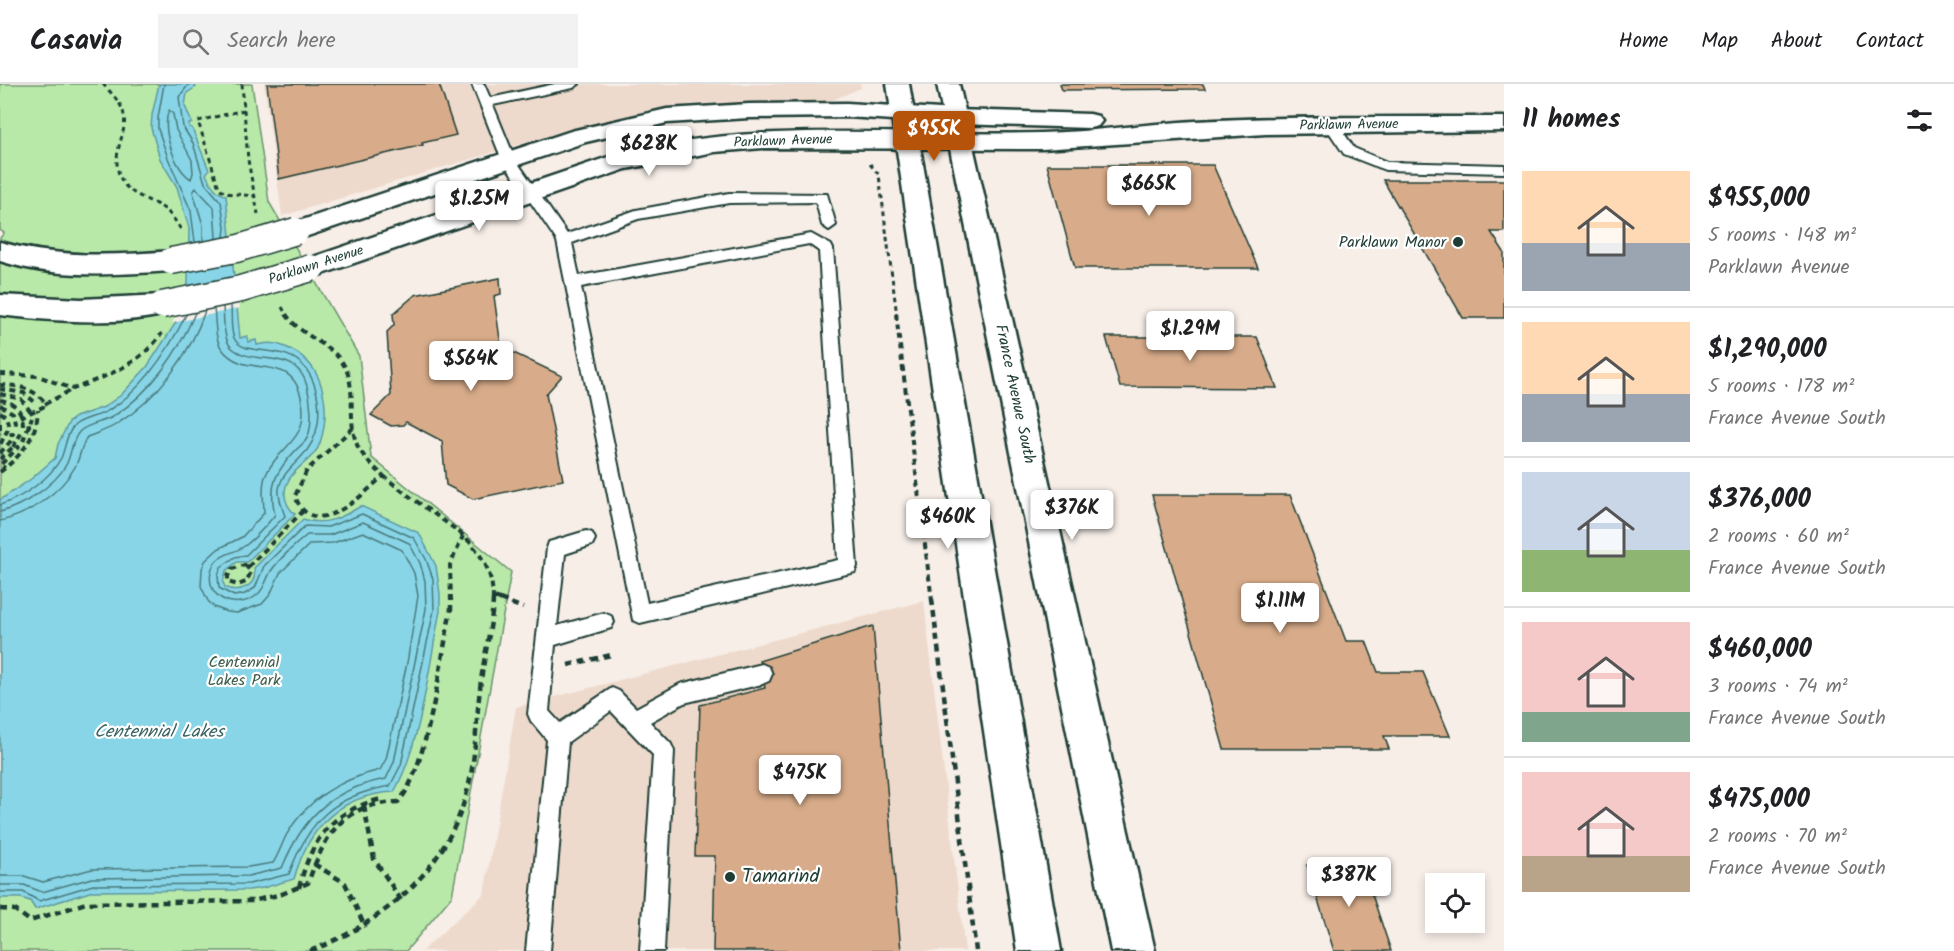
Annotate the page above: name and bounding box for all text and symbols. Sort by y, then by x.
search box [158,14,578,68]
text: Casavia [30,19,122,64]
text: Search here [227,24,336,59]
icon: search [179,25,212,58]
text: Home [1619,25,1668,58]
text: Map [1701,25,1738,58]
text: About [1771,25,1822,58]
text: Contact [1855,25,1924,58]
text: 11 homes [1522,99,1620,141]
icon: filters [1903,104,1936,137]
pin: $955K [892,111,976,162]
street label: Parklawn Avenue [1299,113,1399,137]
text: $955K [907,114,961,146]
pin: $628K [607,126,691,177]
street label: Parklawn Avenue [733,128,834,154]
text: $628K [620,129,678,161]
pin: $665K [1107,166,1191,217]
text: $665K [1121,169,1177,201]
text: $955,000 [1708,178,1810,220]
pin: $1.25M [430,181,528,232]
text: $1.25M [449,184,509,216]
icon: home [1570,195,1642,267]
text: 5 rooms · 148 m² [1708,220,1856,252]
place label: Parklawn Manor [1339,230,1448,255]
marker: Parklawn Manor [1451,235,1465,249]
street label: Parklawn Avenue [265,239,367,291]
text: Parklawn Avenue [1708,252,1850,284]
pin: $1.29M [1141,311,1239,362]
text: $1.29M [1160,314,1220,346]
street label: France Avenue South [988,322,1042,466]
text: $1,290,000 [1708,329,1827,371]
pin: $564K [429,341,513,392]
text: $564K [443,344,499,376]
icon: home [1570,346,1642,418]
text: 5 rooms · 178 m² [1708,371,1854,403]
text: France Avenue South [1708,403,1886,435]
text: $376,000 [1708,479,1811,521]
pin: $376K [1030,490,1114,541]
text: $376K [1044,493,1100,525]
icon: home [1570,496,1642,568]
pin: $460K [906,499,990,550]
text: $460K [920,502,976,534]
text: 2 rooms · 60 m² [1708,521,1849,553]
text: France Avenue South [1708,553,1886,585]
pin: $1.11M [1231,583,1329,634]
text: $1.11M [1255,586,1305,618]
text: $460,000 [1708,629,1812,671]
icon: home [1570,646,1642,718]
park label: Centennial Lakes Park [207,650,281,693]
text: 3 rooms · 74 m² [1708,671,1848,703]
text: France Avenue South [1708,703,1886,735]
water label: Centennial Lakes [94,718,226,747]
pin: $475K [758,755,842,806]
text: $475K [773,758,827,790]
text: $475,000 [1708,779,1810,821]
icon: home [1570,796,1642,868]
text: 2 rooms · 70 m² [1708,821,1847,853]
text: France Avenue South [1708,853,1886,885]
pin: $387K [1307,857,1391,908]
text: $387K [1321,860,1377,892]
place label: Tamarind [742,861,820,893]
marker: Tamarind [723,870,737,884]
map controls [1425,873,1485,933]
button: locate [1425,873,1485,933]

